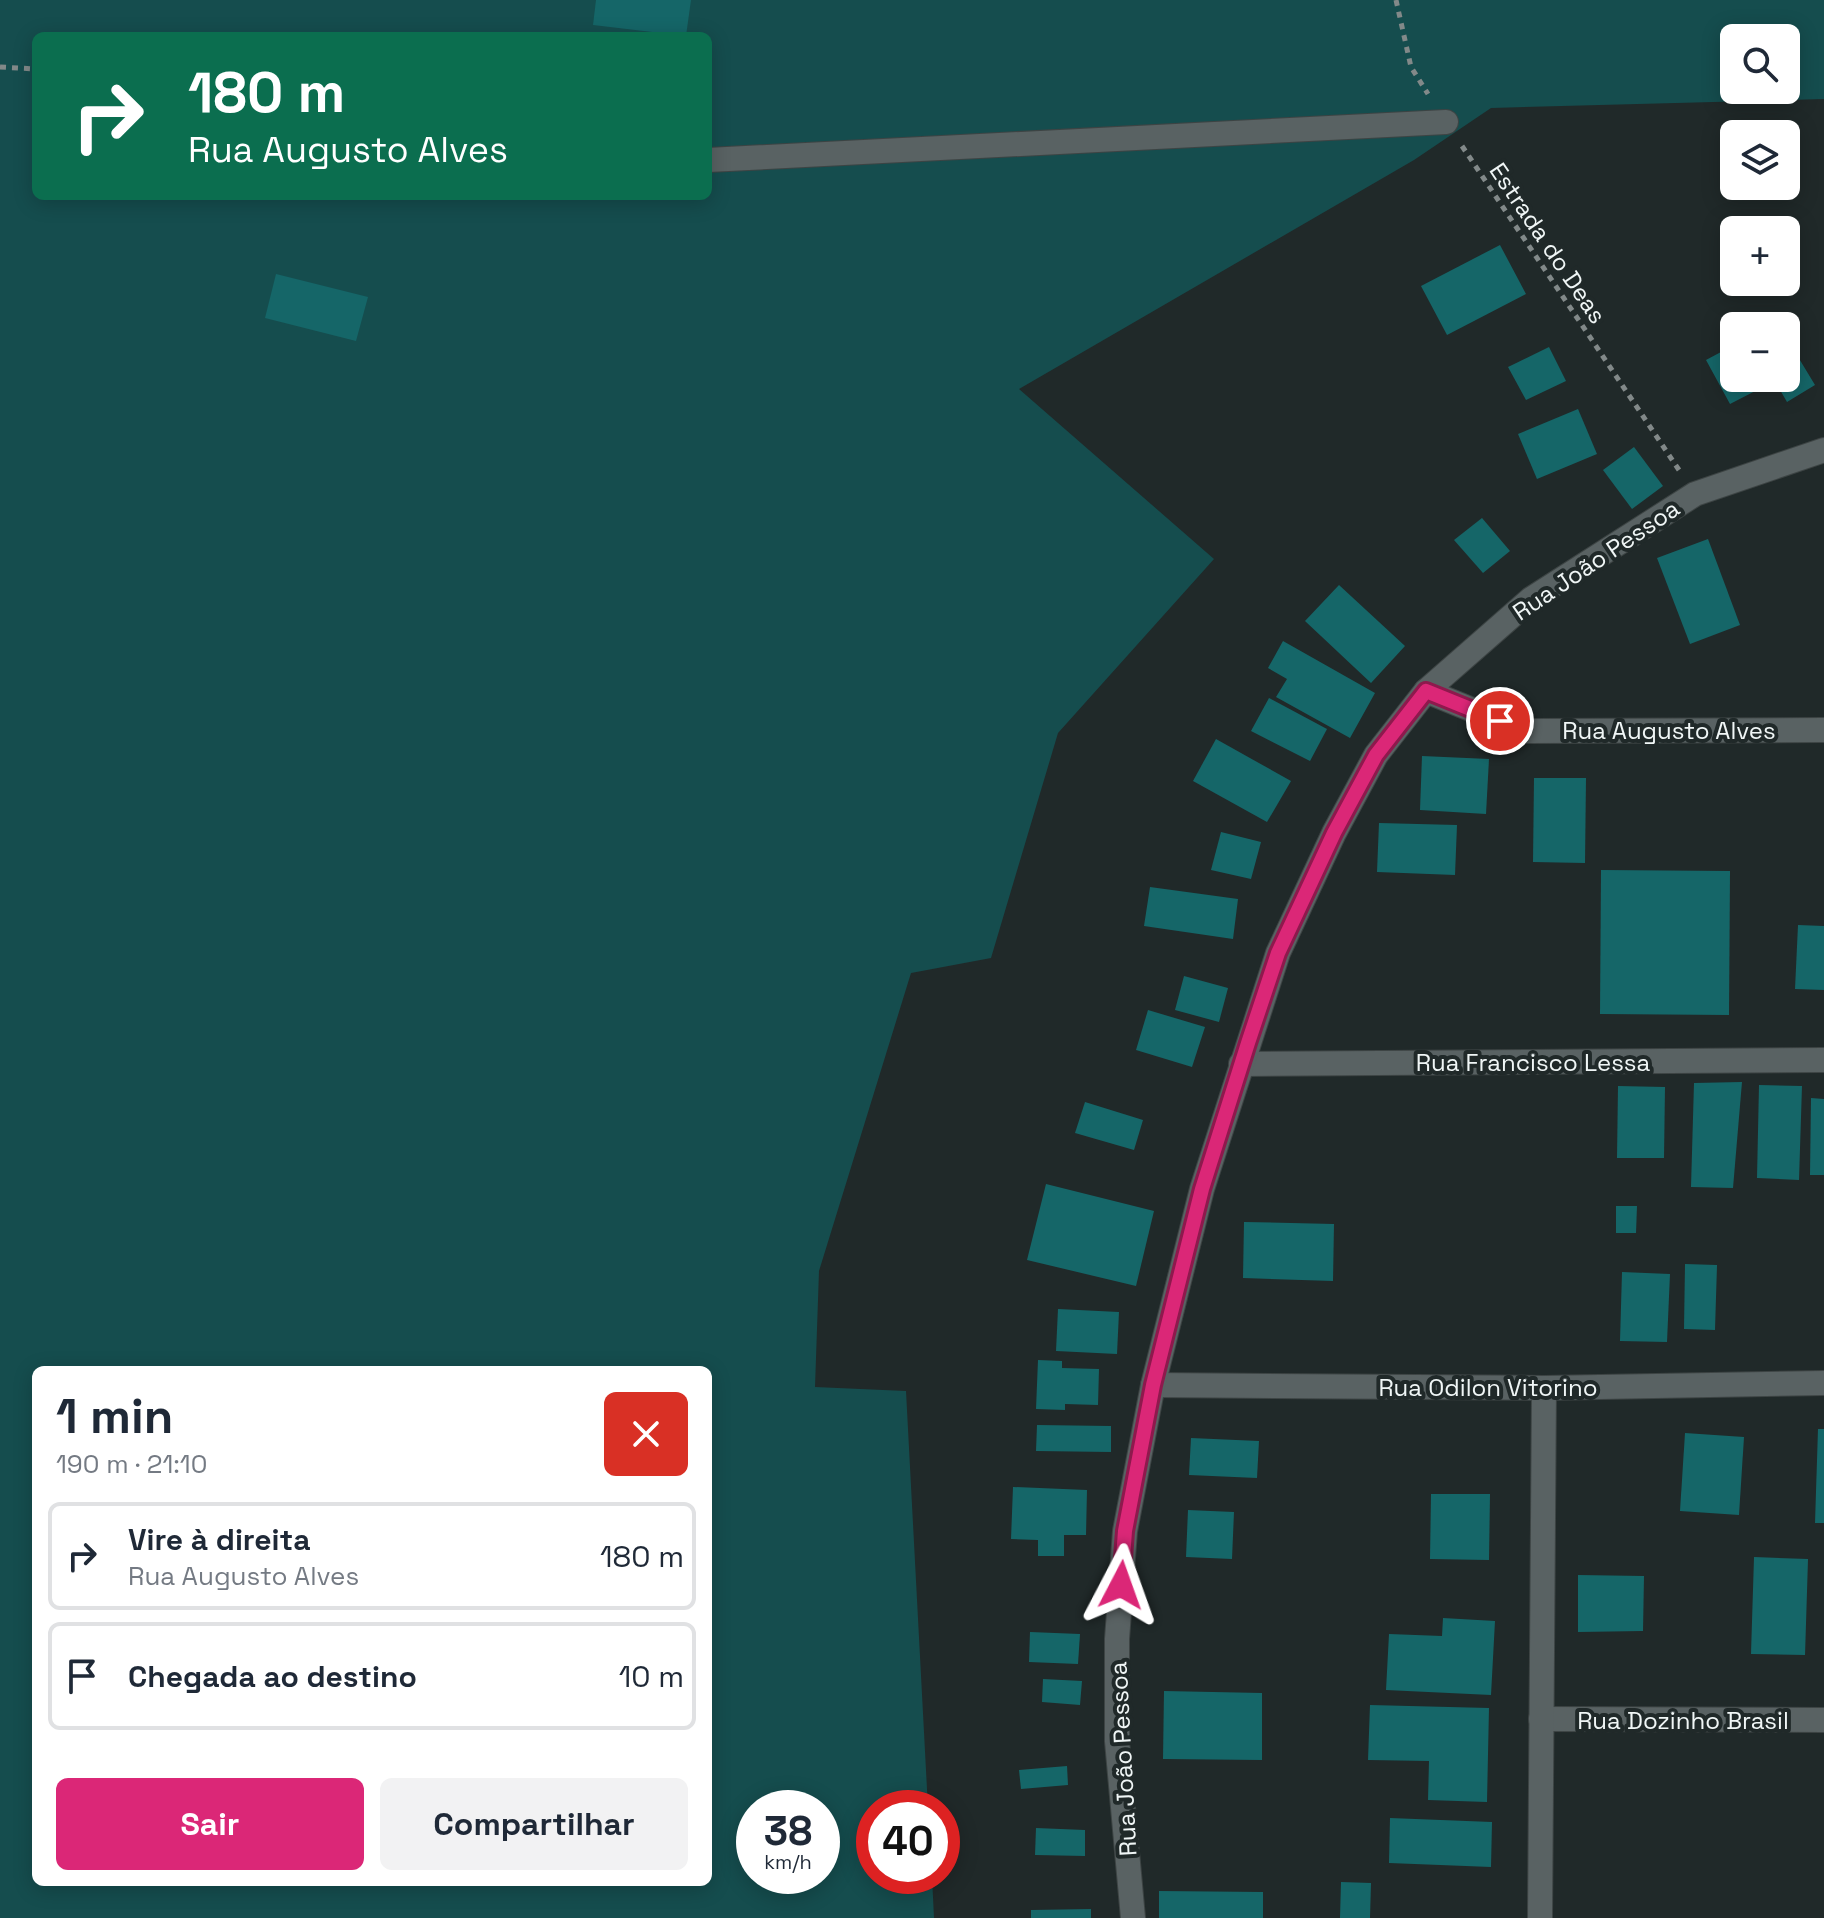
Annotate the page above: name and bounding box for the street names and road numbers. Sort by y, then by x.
street label: Estrada do Deas [1483,157,1613,329]
street label: Rua João Pessoa [1507,493,1686,627]
street label: Rua Augusto Alves [1562,715,1776,746]
street label: Rua Francisco Lessa [1416,1047,1650,1078]
street label: Rua Odilon Vitorino [1378,1372,1598,1403]
street label: Rua João Pessoa [1102,1661,1144,1857]
street label: Rua Dozinho Brasil [1577,1705,1789,1736]

